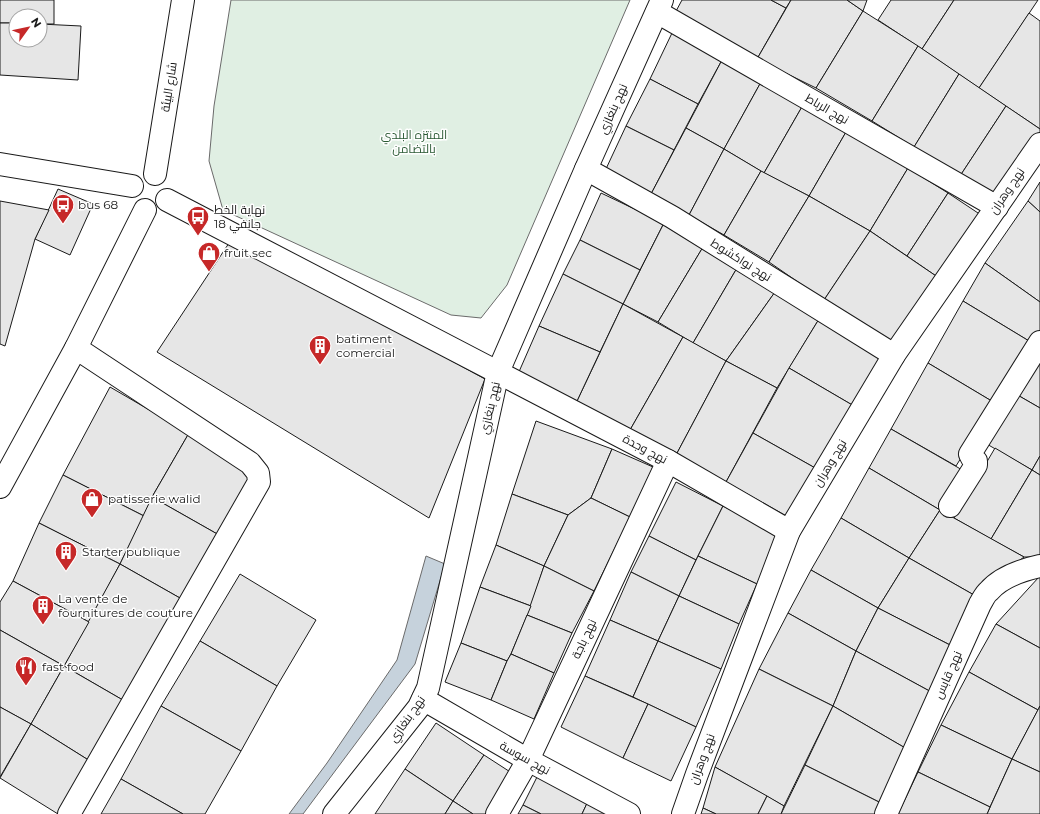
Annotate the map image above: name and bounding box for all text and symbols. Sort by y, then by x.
north arrow [8,8,48,48]
text: N [28,15,45,30]
street label: شارع البيئة [157,61,181,113]
street label: نهج بنغازي [595,81,633,138]
street label: نهج الرباط [802,90,852,128]
park label: المنتزه البلدي بالتضامن [381,127,447,156]
street label: نهج وهران [986,165,1028,217]
bus stop icon: bus 68 [50,192,76,225]
place label: bus 68 [78,197,119,212]
place label: نهاية الخط 18 جانفي [214,202,265,234]
bus stop icon: نهاية الخط 18 جانفي [185,204,211,237]
street label: نهج نواكشوط [707,235,775,285]
shop icon: fruit sec [196,240,222,273]
place label: fruit sec [224,245,272,260]
place label: batiment comercial [336,331,395,360]
building icon: batiment comercial [307,333,333,366]
street label: نهج بنغازي [476,380,506,436]
street label: نهج وجدة [620,431,670,467]
street label: نهج وهران [810,436,850,490]
shop icon: patisserie walid [79,486,105,519]
place label: patisserie walid [108,491,201,506]
building icon: Starter publique [53,539,79,572]
place label: Starter publique [82,544,180,559]
place label: La vente de fournitures de couture [58,591,193,620]
building icon: La vente de fournitures de couture [30,593,56,626]
street label: نهج باجة [568,617,600,661]
street label: نهج قابس [930,649,966,701]
restaurant icon: fast food [13,654,39,687]
place label: fast food [42,659,94,674]
street label: نهج بنغازي [385,692,431,747]
street label: نهج وهران [685,731,719,787]
street label: نهج سوسة [497,738,553,778]

